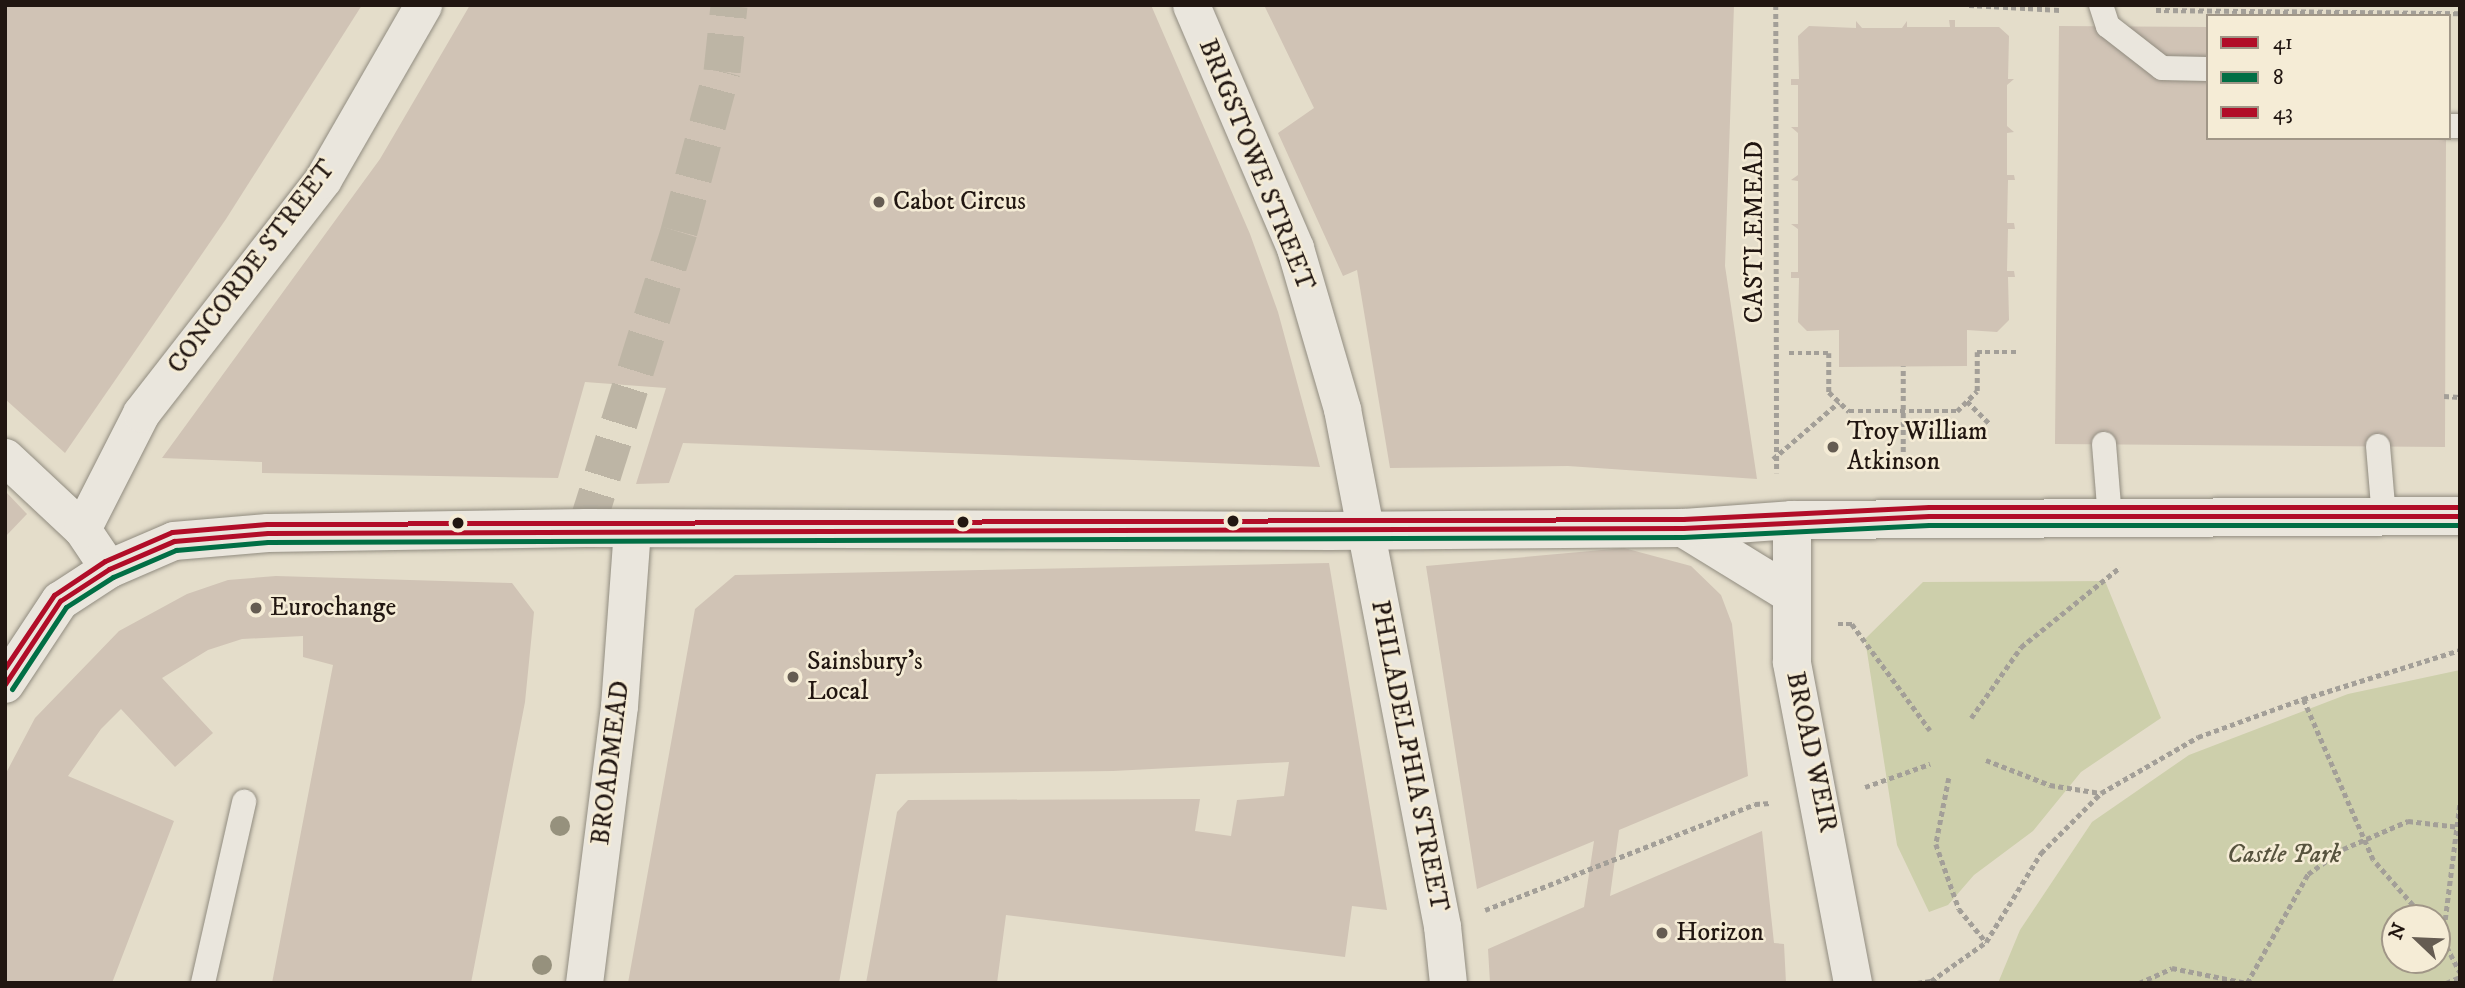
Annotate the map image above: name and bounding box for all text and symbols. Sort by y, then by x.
legend [2206,14,2451,140]
text: 41 [2273,30,2293,56]
street label: BRIGSTOWE STREET [1191,35,1321,295]
text: 8 [2273,65,2284,91]
text: 43 [2273,100,2293,126]
street label: CASTLEMEAD [1739,141,1771,323]
street label: CONCORDE STREET [161,154,343,380]
place label: Cabot Circus [893,186,1026,218]
marker: Cabot Circus [871,194,887,210]
place label: Troy William Atkinson [1847,416,1988,478]
marker: Troy William Atkinson [1825,439,1841,455]
unlabelled marker [1226,514,1240,528]
unlabelled marker [956,515,970,529]
unlabelled marker [451,516,465,530]
place label: Eurochange [270,592,396,624]
street label: PHILADELPHIA STREET [1363,598,1455,914]
marker: Eurochange [248,600,264,616]
place label: Sainsbury's Local [807,646,923,708]
marker: Sainsbury's Local [785,669,801,685]
street label: BROAD WEIR [1779,669,1843,835]
street label: BROADMEAD [585,679,637,847]
park label: Castle Park [2227,839,2341,871]
north arrow [2381,904,2451,974]
place label: Horizon [1676,917,1764,949]
text: N [2384,920,2412,943]
marker: Horizon [1654,925,1670,941]

